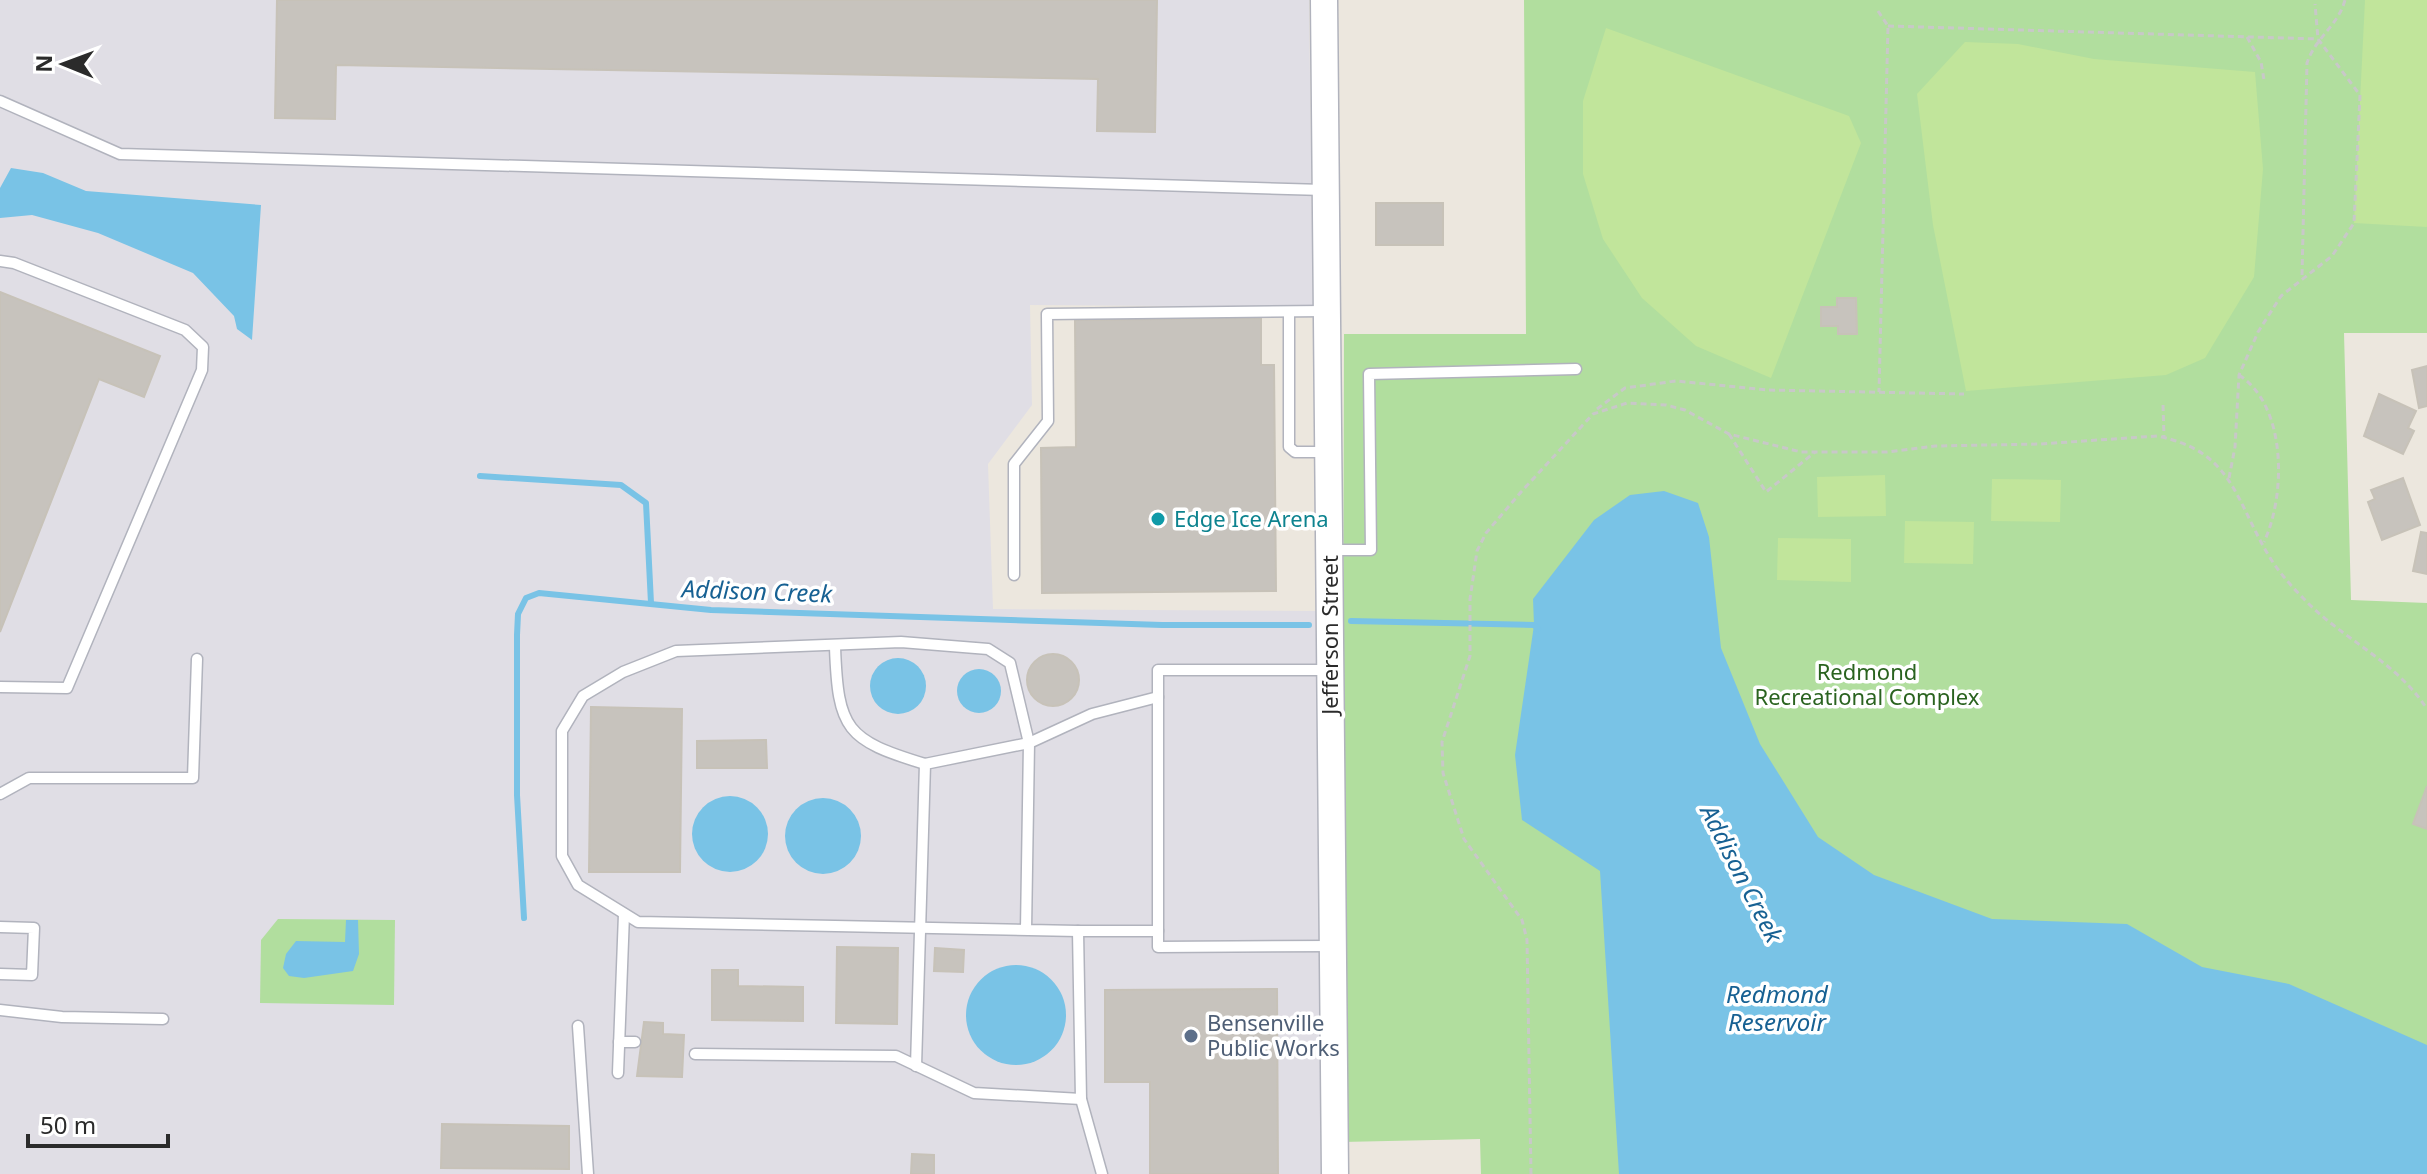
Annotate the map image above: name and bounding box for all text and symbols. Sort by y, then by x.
north arrow [24,24,104,104]
text: N [28,54,58,73]
place label: Edge Ice Arena [1174,503,1329,533]
marker: Edge Ice Arena [1149,510,1167,528]
street label: Jefferson Street [1314,555,1344,717]
water label: Addison Creek [679,571,834,610]
park label: Redmond Recreational Complex [1755,656,1980,711]
water label: Addison Creek [1693,797,1792,949]
water label: Redmond Reservoir [1726,977,1829,1038]
place label: Bensenville Public Works [1207,1007,1340,1062]
marker: Bensenville Public Works [1182,1027,1200,1045]
scale bar [28,1098,168,1148]
text: 50 m [40,1108,96,1141]

